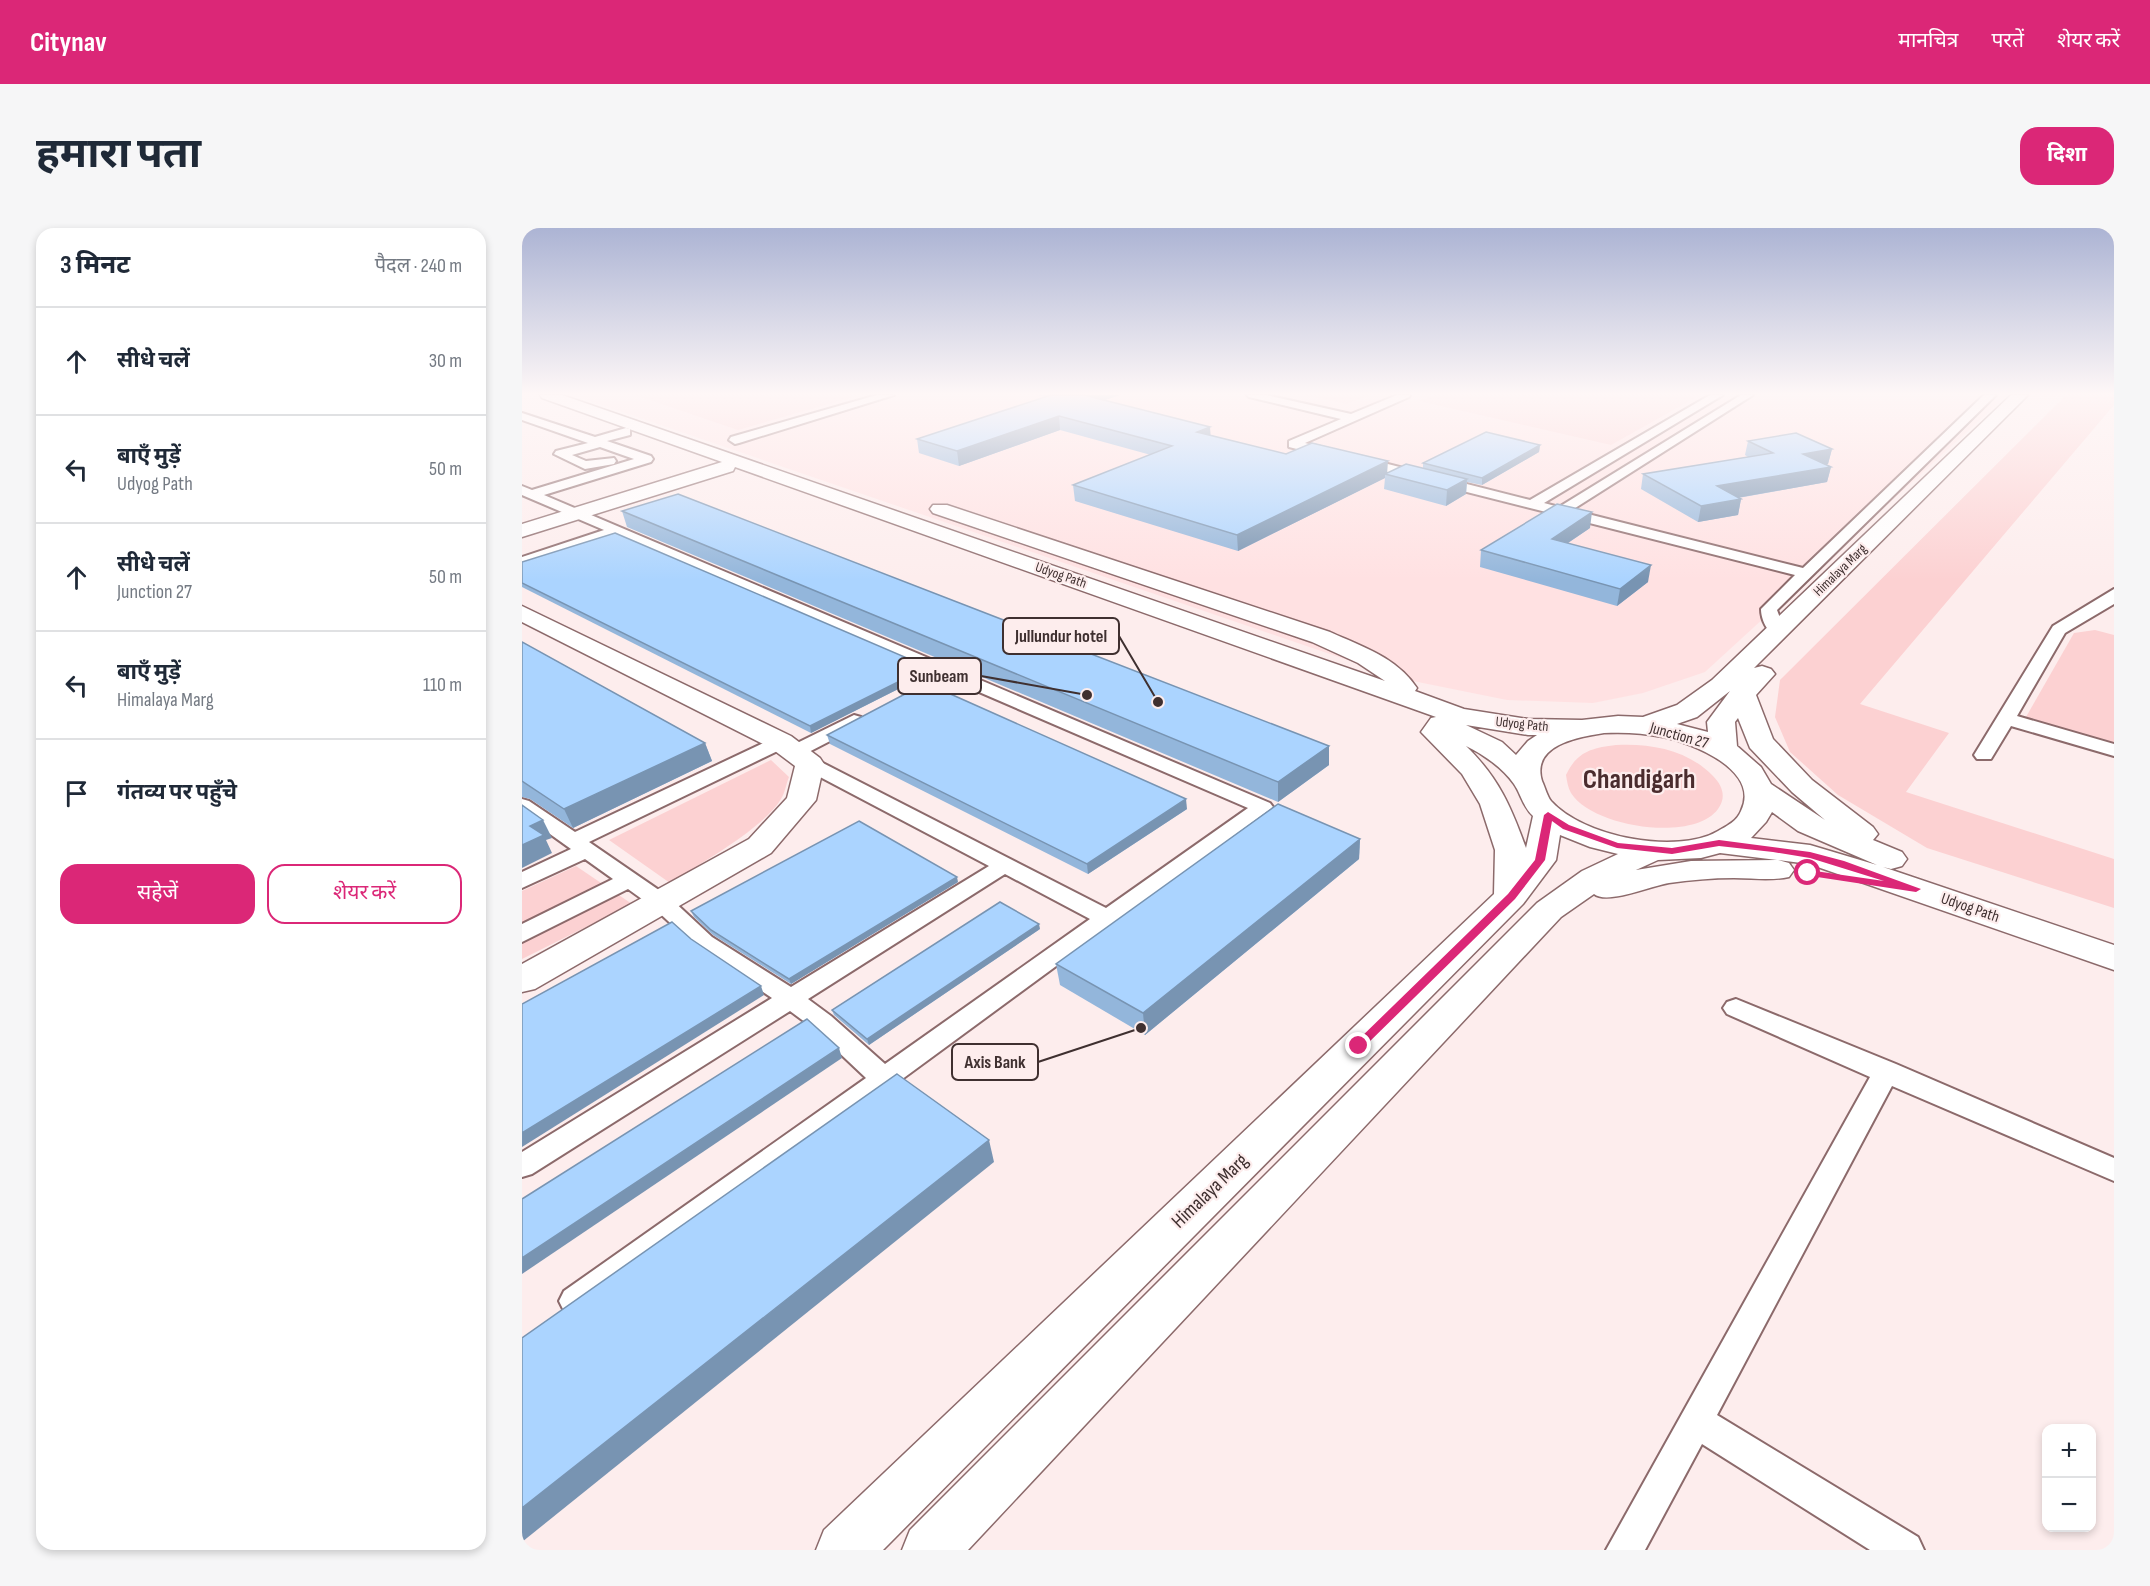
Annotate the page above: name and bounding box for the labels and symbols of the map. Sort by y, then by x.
street label: Himalaya Marg [1810,540,1871,600]
street label: Udyog Path [1033,558,1089,592]
callout: Jullundur hotel [1003,618,1119,654]
text: Jullundur hotel [1014,626,1107,647]
callout: Sunbeam [898,658,981,694]
text: Sunbeam [910,666,968,687]
street label: Udyog Path [1495,713,1549,735]
street label: Junction 27 [1647,718,1711,754]
district label: Chandigarh [1583,763,1695,796]
route start [1794,859,1820,885]
street label: Udyog Path [1938,889,2002,927]
route end [1345,1032,1371,1058]
callout: Axis Bank [952,1044,1038,1080]
text: Axis Bank [963,1052,1026,1073]
street label: Himalaya Marg [1167,1149,1253,1233]

